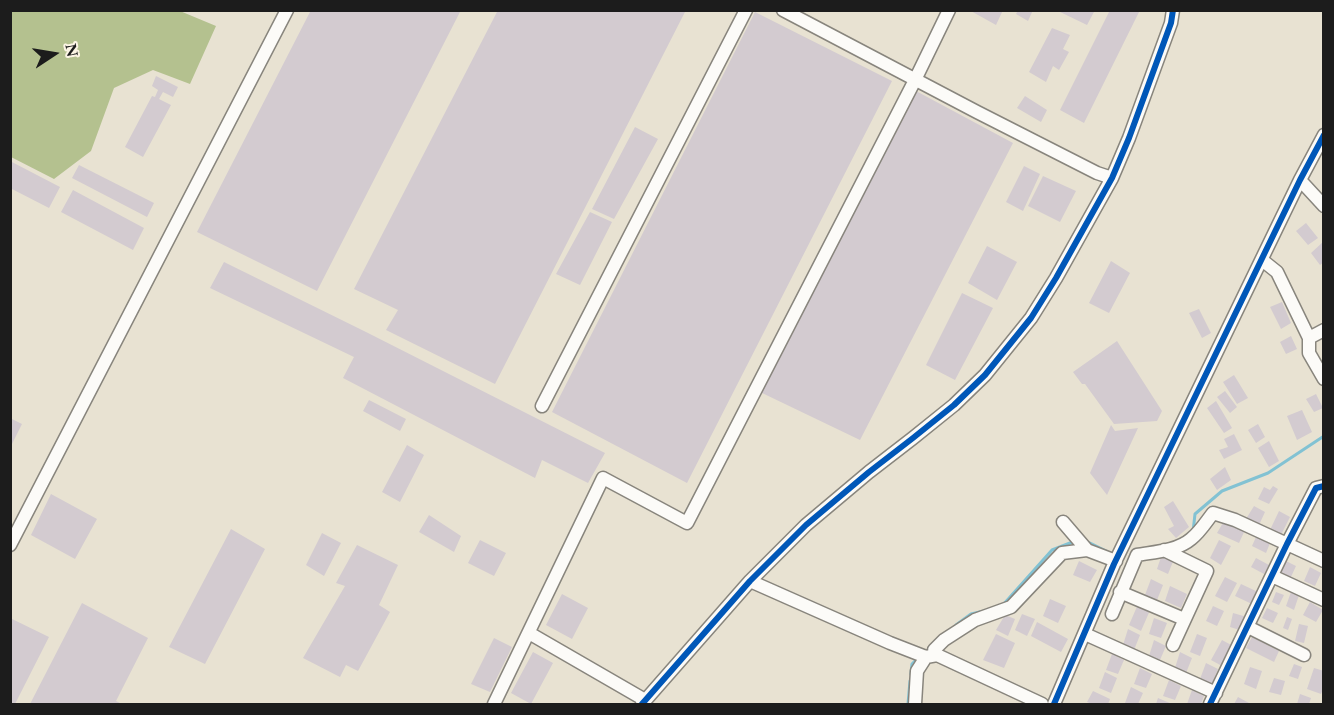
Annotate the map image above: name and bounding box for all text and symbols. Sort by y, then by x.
north arrow [24,24,84,84]
text: N [60,42,84,59]

